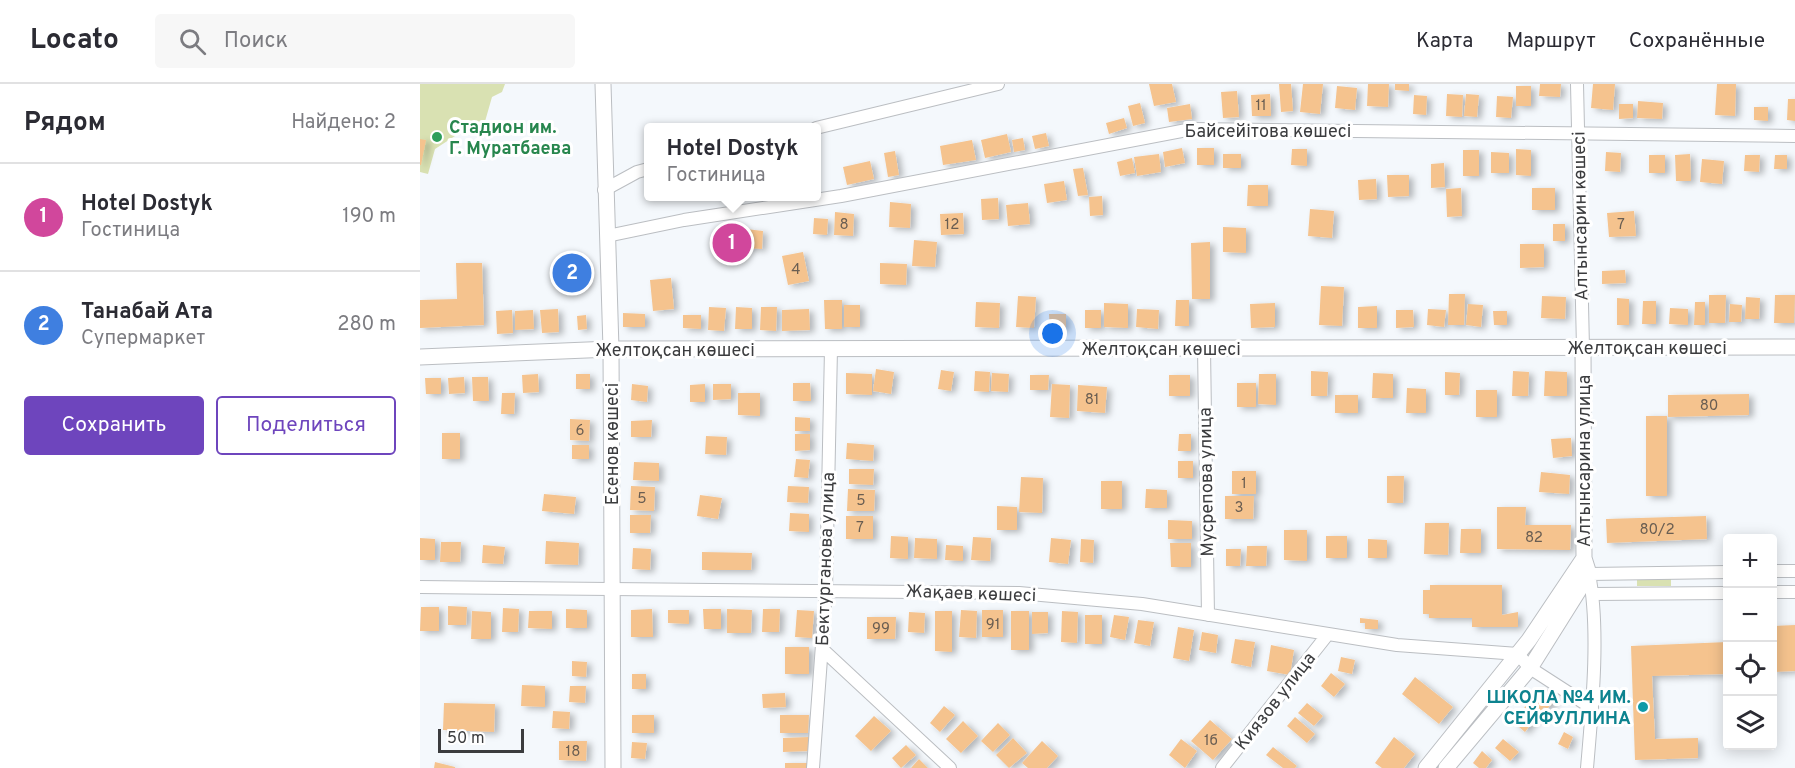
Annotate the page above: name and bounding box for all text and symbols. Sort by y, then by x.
search box [155,14,575,68]
text: Locato [30,23,119,59]
icon: search [176,25,209,58]
text: Поиск [224,28,288,55]
text: Карта [1416,28,1473,55]
text: Маршрут [1506,28,1596,55]
text: Сохранённые [1629,28,1765,55]
house number: 11 [1255,97,1267,116]
text: Рядом [24,107,106,140]
text: Найдено: 2 [291,110,396,136]
place label: Стадион им. Г. Муратбаева [449,117,571,161]
street label: Байсейітова көшесі [1185,121,1351,144]
popup [644,123,821,201]
marker: Стадион им. Г. Муратбаева [430,130,444,144]
street label: Алтынсарин көшесі [1569,131,1594,301]
text: Hotel Dostyk [667,136,798,163]
text: Гостиница [667,163,766,189]
text: Hotel Dostyk [81,191,213,218]
text: 1 [40,204,48,230]
text: 190 m [342,204,396,230]
house number: 8 [839,216,849,235]
house number: 12 [945,216,959,235]
house number: 7 [1617,216,1625,235]
text: Гостиница [81,218,180,244]
pin: 1 [712,220,752,266]
pin: 2 [552,250,592,296]
house number: 4 [791,261,801,280]
text: Танабай Ата [81,299,213,326]
text: 2 [37,312,50,338]
text: 280 m [337,312,396,338]
your location [1038,319,1067,348]
text: Супермаркет [81,326,205,352]
street label: Желтоқсан көшесі [1567,338,1727,361]
street label: Желтоқсан көшесі [1081,339,1241,362]
street label: Желтоқсан көшесі [595,340,755,363]
street label: Алтынсарина улица [1574,375,1597,547]
street label: Есенов көшесі [602,383,625,505]
house number: 81 [1085,391,1099,410]
button: Сохранить [24,396,204,455]
button: Поделиться [216,396,396,455]
house number: 80 [1700,397,1718,416]
street label: Мусрепова улица [1195,407,1220,557]
house number: 6 [576,422,585,441]
street label: Бектурганова улица [812,472,841,646]
house number: 1 [1241,475,1247,494]
house number: 5 [637,490,647,509]
house number: 5 [856,492,866,511]
house number: 3 [1234,499,1244,518]
house number: 7 [856,519,864,538]
house number: 80/2 [1639,521,1675,540]
house number: 82 [1525,529,1543,548]
map controls [1723,534,1777,750]
button: + [1723,534,1777,588]
street label: Жақаев көшесі [905,581,1037,608]
button: − [1723,588,1777,642]
house number: 91 [986,616,1000,635]
house number: 99 [872,620,890,639]
button: locate [1723,642,1777,696]
street label: Киязов улица [1231,648,1322,756]
place label: ШКОЛА №4 ИМ. СЕЙФУЛЛИНА [1487,687,1631,731]
button: layers [1723,696,1777,750]
marker: ШКОЛА №4 ИМ. СЕЙФУЛЛИНА [1636,700,1650,714]
scale bar [438,726,524,754]
text: 50 m [447,729,485,749]
house number: 1б [1204,732,1218,751]
house number: 18 [566,743,580,762]

